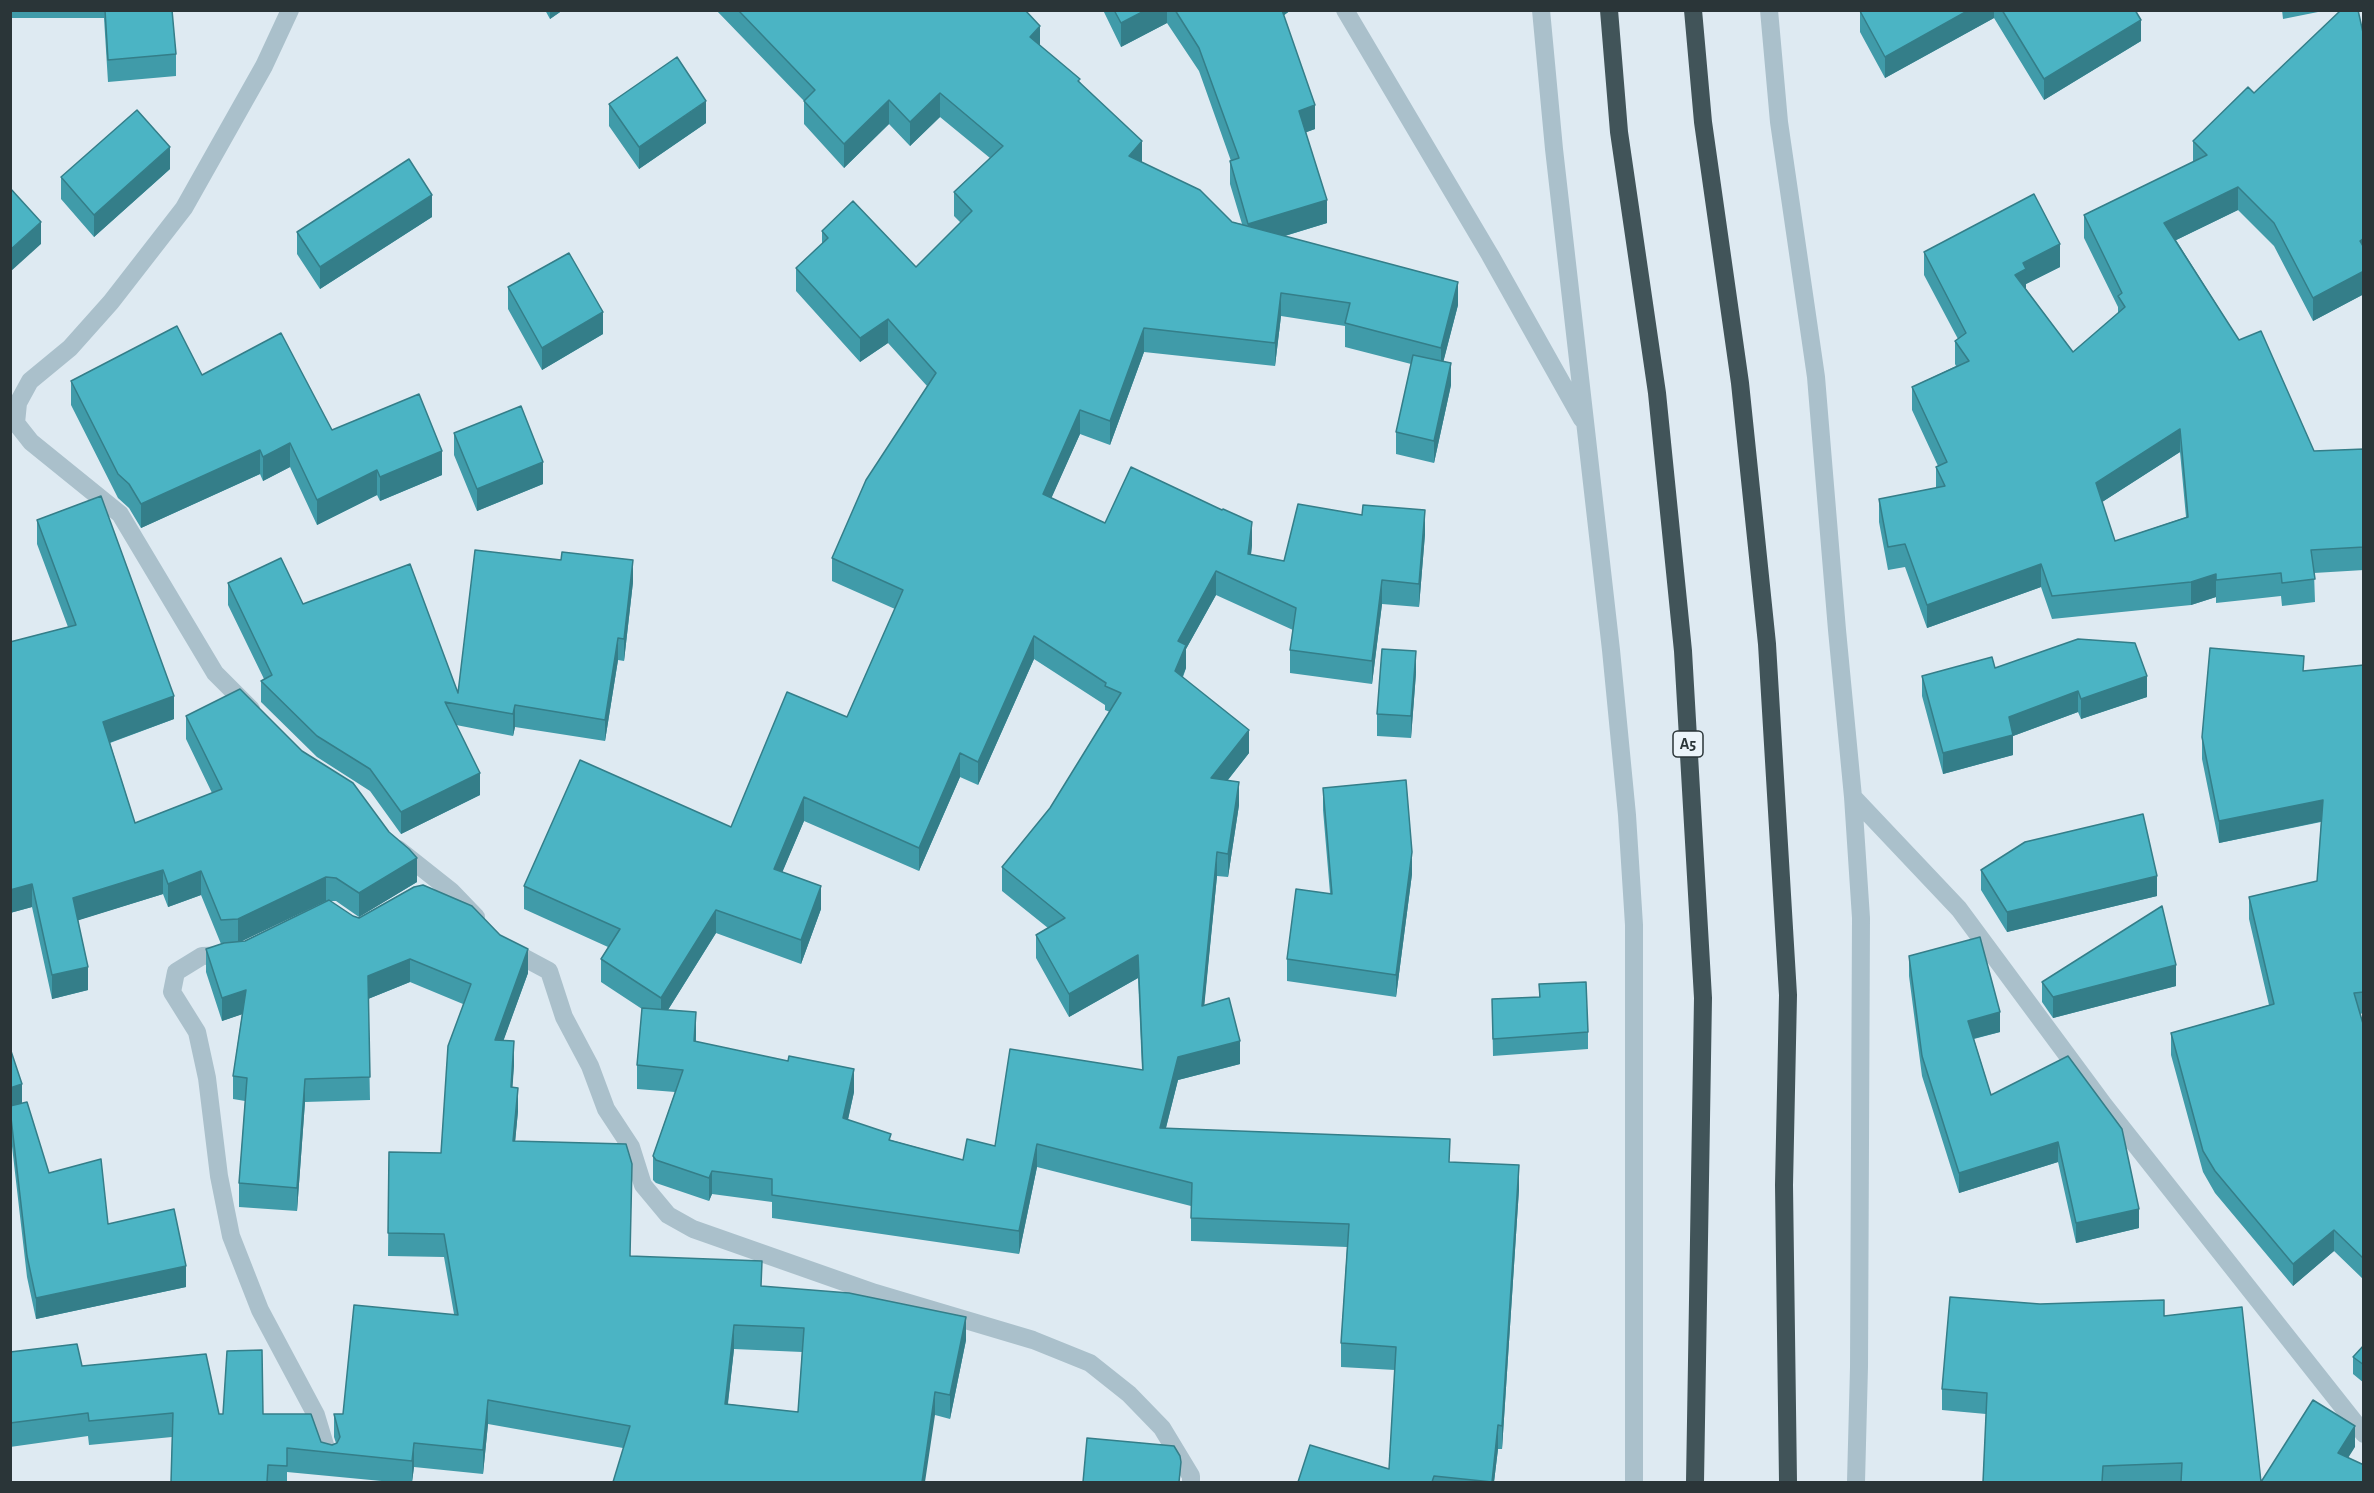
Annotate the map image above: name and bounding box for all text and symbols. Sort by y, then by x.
road number: A5 [1673,731,1703,757]

